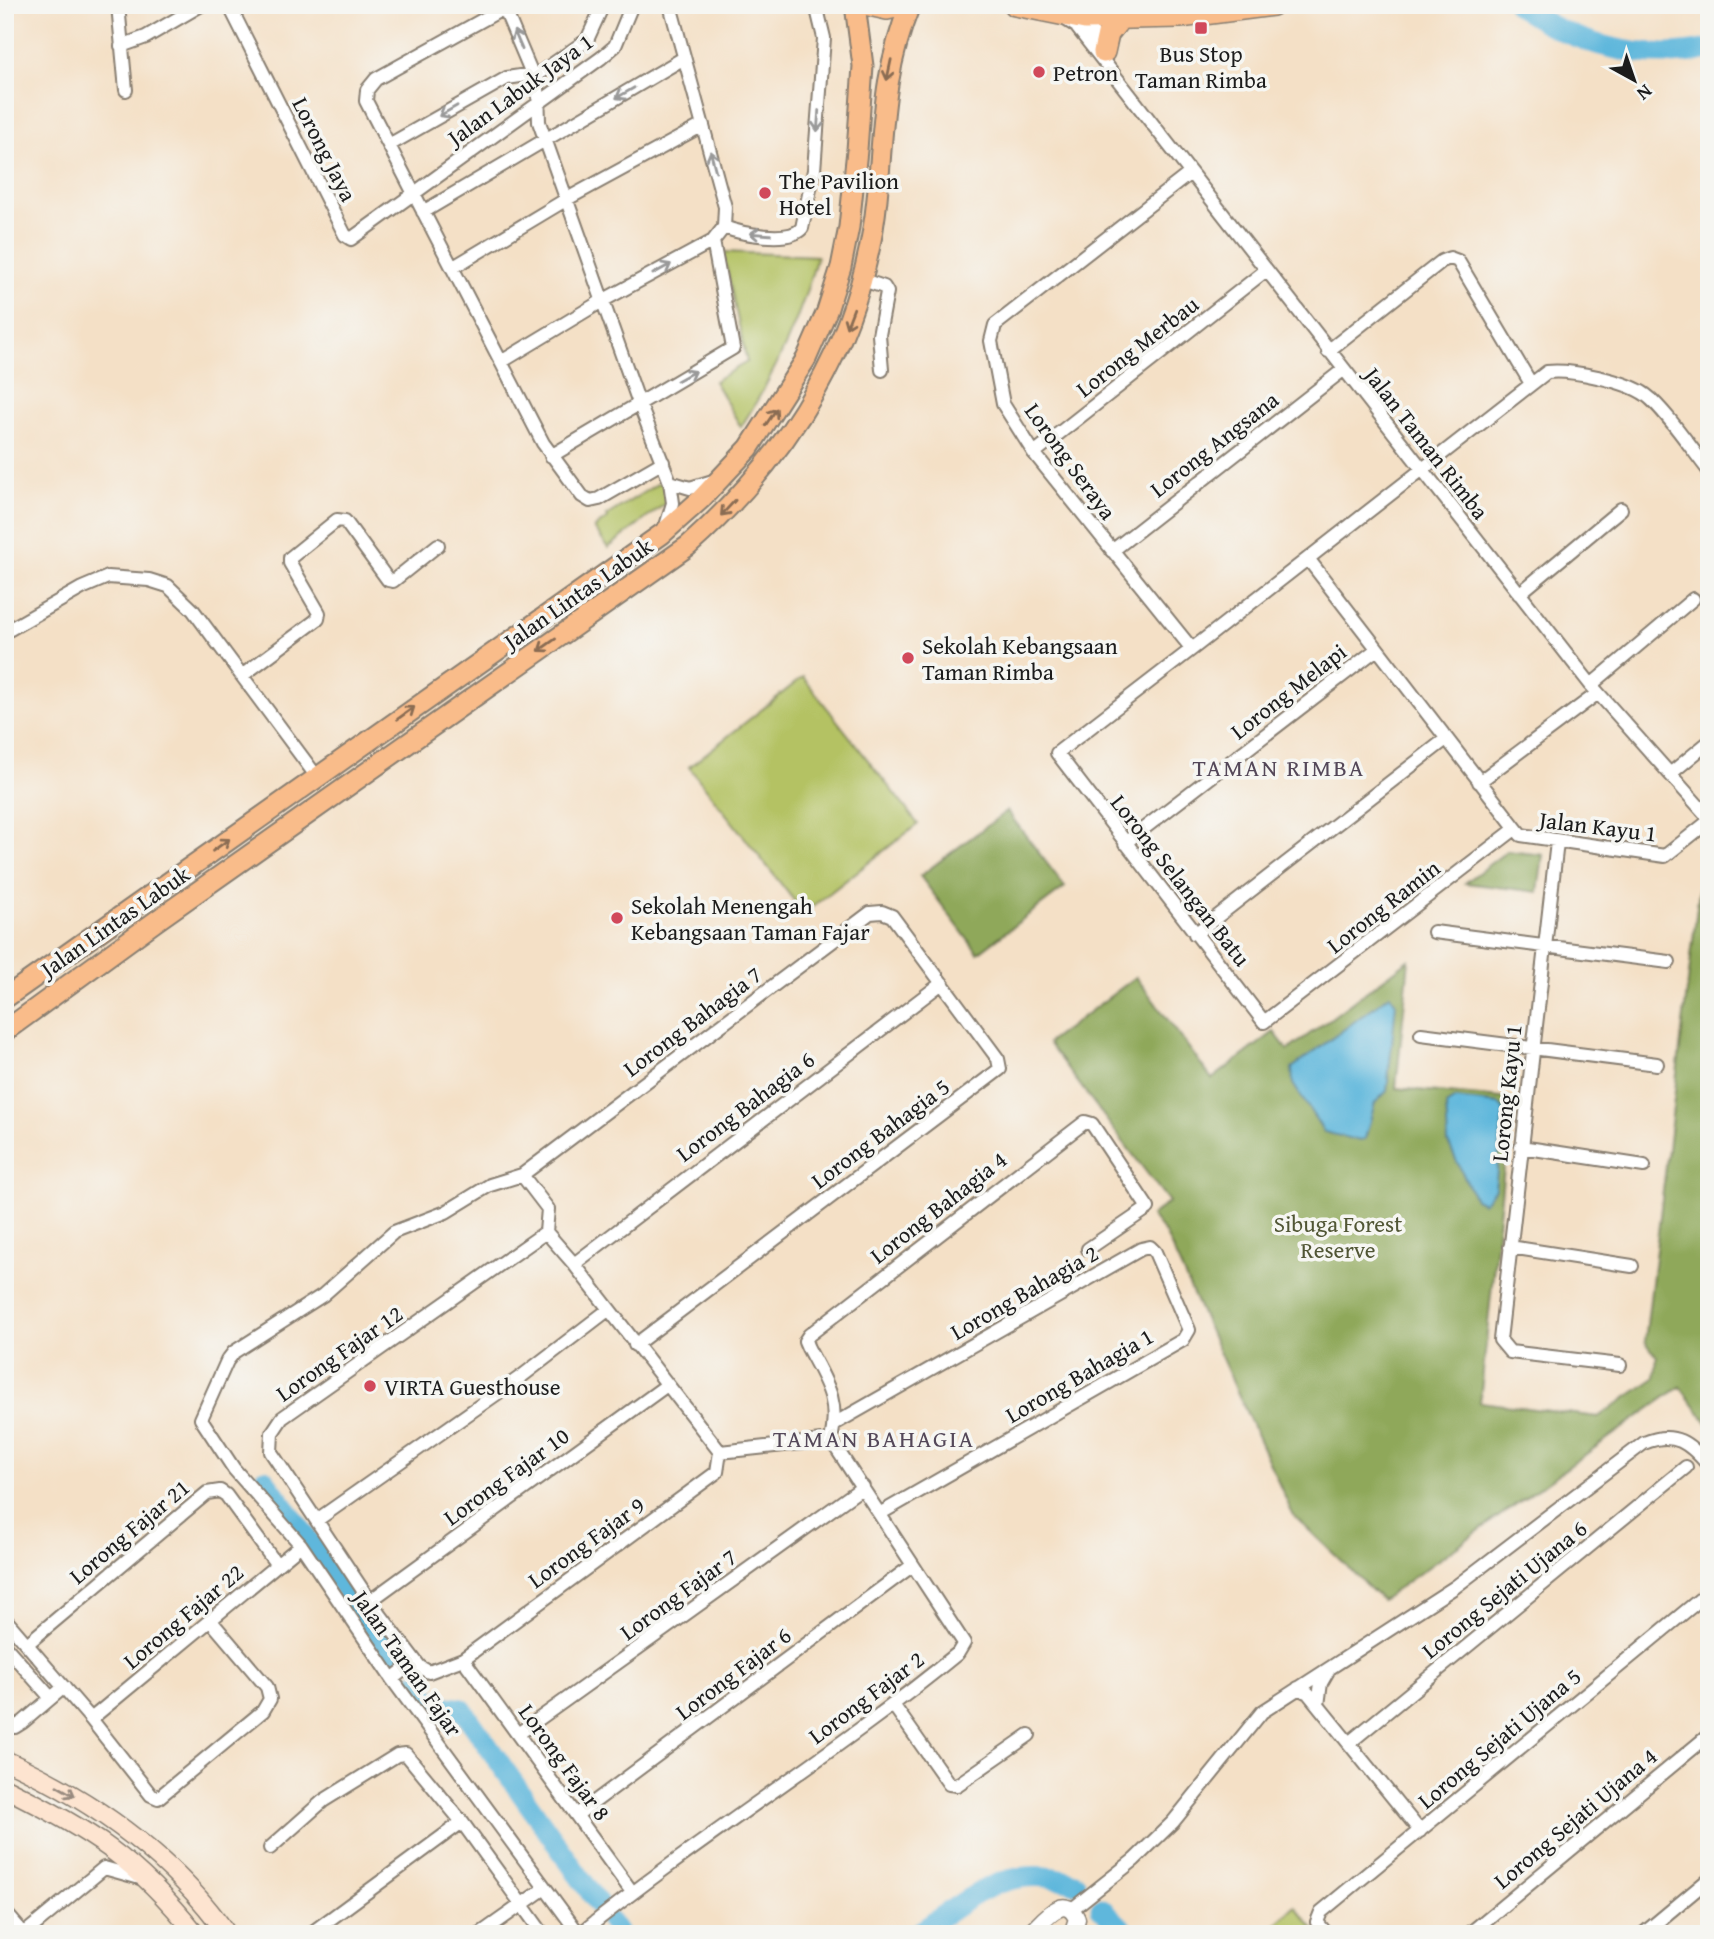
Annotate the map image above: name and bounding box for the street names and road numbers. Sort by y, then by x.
street label: Jalan Labuk Jaya 1 [438,25,600,155]
street label: Lorong Jaya [285,91,365,207]
street label: Lorong Merbau [1069,287,1206,404]
street label: Jalan Taman Rimba [1355,358,1497,526]
street label: Lorong Angsana [1143,383,1285,505]
street label: Lorong Seraya [1017,396,1125,526]
street label: Jalan Lintas Labuk [494,529,660,659]
street label: Lorong Melapi [1223,635,1353,747]
street label: Lorong Selangan Batu [1103,787,1259,973]
street label: Jalan Kayu 1 [1534,802,1659,850]
street label: Lorong Ramin [1319,851,1447,961]
street label: Jalan Lintas Labuk [31,857,197,987]
street label: Lorong Bahagia 7 [616,958,768,1084]
street label: Lorong Kayu 1 [1482,1023,1530,1163]
street label: Lorong Bahagia 6 [669,1043,821,1169]
street label: Lorong Bahagia 5 [804,1070,956,1196]
street label: Lorong Bahagia 4 [862,1143,1014,1271]
street label: Lorong Bahagia 2 [944,1236,1104,1348]
street label: Lorong Fajar 12 [269,1297,409,1409]
street label: Lorong Bahagia 1 [999,1319,1159,1431]
street label: Lorong Fajar 10 [436,1419,576,1533]
street label: Lorong Fajar 21 [62,1471,196,1591]
street label: Lorong Fajar 9 [521,1488,651,1596]
street label: Lorong Sejati Ujana 6 [1414,1512,1594,1666]
street label: Lorong Fajar 7 [613,1540,743,1648]
street label: Lorong Fajar 22 [116,1556,250,1676]
street label: Jalan Taman Fajar [344,1581,471,1743]
street label: Lorong Fajar 6 [668,1619,798,1727]
street label: Lorong Fajar 2 [801,1643,931,1751]
street label: Lorong Sejati Ujana 5 [1410,1660,1588,1816]
street label: Lorong Fajar 8 [511,1697,619,1827]
street label: Lorong Sejati Ujana 4 [1486,1740,1664,1896]

